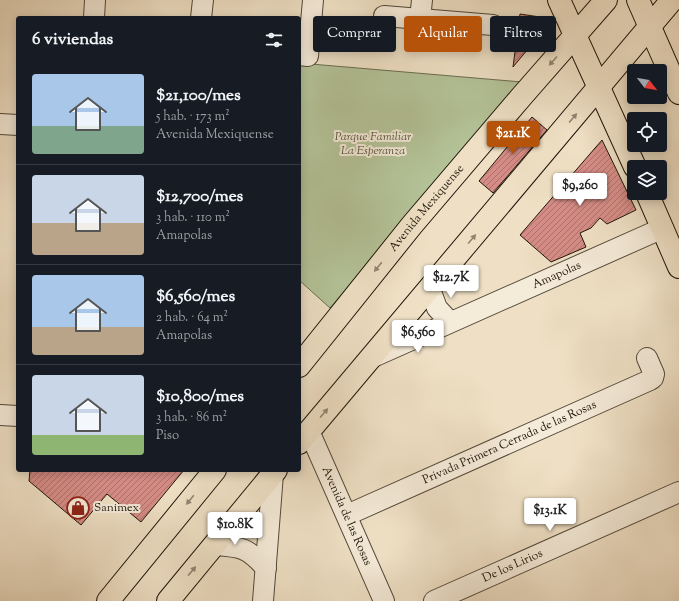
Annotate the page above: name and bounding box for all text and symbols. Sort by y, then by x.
chip: Comprar [313,16,396,52]
chip: Alquilar [404,16,482,52]
chip: Filtros [490,16,556,52]
text: 6 viviendas [32,28,113,52]
icon: filters [263,29,285,51]
one-way arrow [548,56,558,66]
north arrow [627,64,667,104]
map controls [627,64,667,200]
text: $21,100/mes [156,84,241,108]
icon: home [64,90,112,138]
text: 5 hab. · 173 m² [156,108,230,126]
button: locate [627,112,667,152]
one-way arrow [569,113,578,124]
pin: $21.1K [480,121,546,155]
text: $21.1K [496,125,530,143]
text: Avenida Mexiquense [156,126,274,144]
park label: Parque Familiar La Esperanza [335,128,412,160]
street label: Avenida Mexiquense [385,160,469,256]
button: layers [627,160,667,200]
pin: $9,260 [547,173,613,207]
text: $9,260 [562,177,598,195]
text: $12,700/mes [156,185,243,209]
icon: home [64,191,112,239]
text: 3 hab. · 110 m² [156,209,230,227]
text: Amapolas [156,227,212,245]
one-way arrow [467,234,476,245]
street label: Amapolas [529,256,584,294]
one-way arrow [374,262,383,273]
pin: $12.7K [418,265,484,299]
text: $12.7K [433,269,469,287]
text: $6,560/mes [156,285,235,309]
icon: home [64,291,112,339]
text: 2 hab. · 64 m² [156,309,228,327]
pin: $6,560 [385,320,451,354]
text: $6,560 [401,324,435,342]
text: Amapolas [156,327,212,345]
text: $10,800/mes [156,385,244,409]
icon: home [64,391,112,439]
street label: Privada Primera Cerrada de las Rosas [420,396,600,489]
one-way arrow [320,408,329,418]
text: 3 hab. · 86 m² [156,409,227,427]
text: Piso [156,427,179,445]
street label: Avenida de las Rosas [317,464,376,569]
shop icon: Sanimex [65,495,91,521]
one-way arrow [186,495,194,506]
pin: $13.1K [517,498,583,532]
place label: Sanimex [94,499,139,517]
text: $13.1K [533,502,567,520]
pin: $10.8K [202,512,268,546]
text: $10.8K [217,516,253,534]
street label: De los Lirios [479,545,546,587]
one-way arrow [188,566,197,576]

